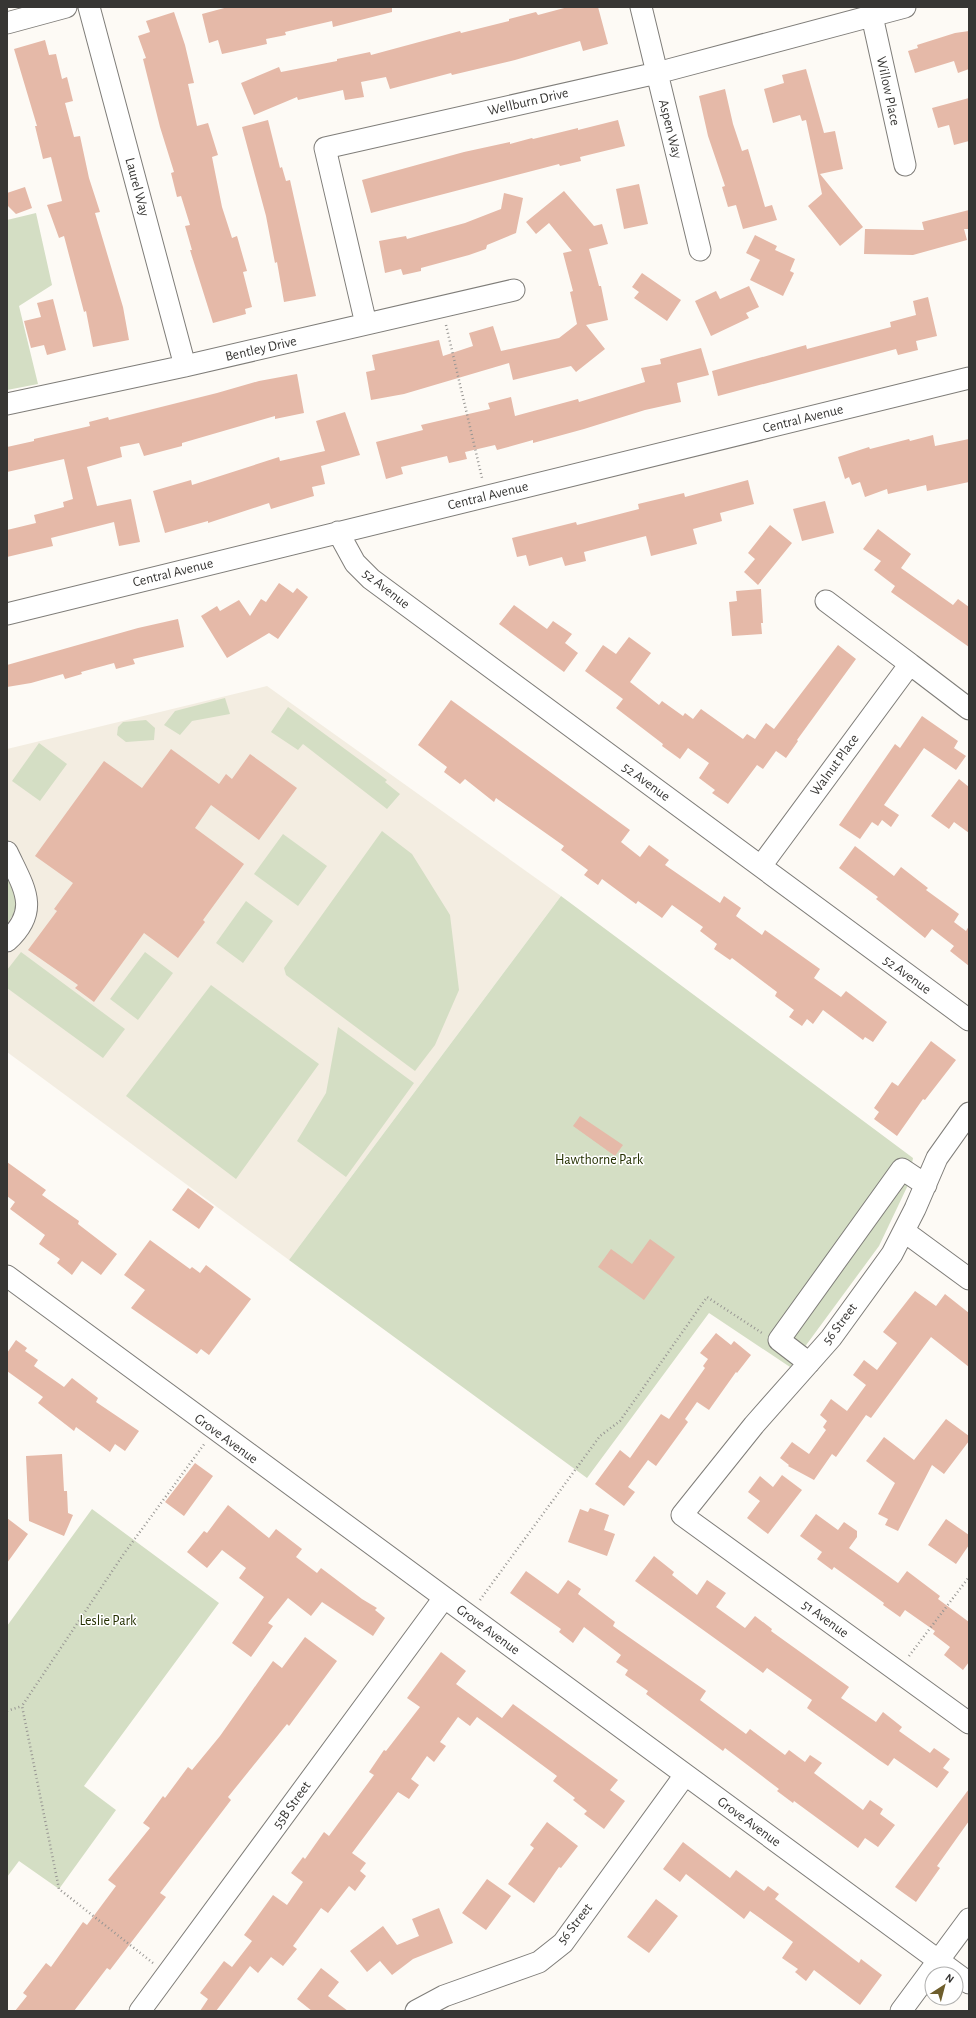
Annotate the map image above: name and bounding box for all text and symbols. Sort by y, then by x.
street label: Willow Place [874,55,902,127]
street label: Wellburn Drive [486,86,570,118]
street label: Aspen Way [656,98,684,160]
street label: Laurel Way [122,156,152,218]
street label: Bentley Drive [224,334,298,364]
street label: Central Avenue [761,402,845,436]
street label: Central Avenue [446,479,530,513]
street label: Central Avenue [131,556,215,590]
street label: 52 Avenue [360,566,412,612]
street label: Walnut Place [808,732,862,798]
street label: 52 Avenue [619,760,673,804]
street label: 52 Avenue [880,953,934,997]
park label: Hawthorne Park [555,1153,644,1167]
street label: 56 Street [820,1300,860,1347]
street label: Grove Avenue [192,1411,260,1467]
street label: 51 Avenue [799,1598,851,1640]
street label: Grove Avenue [454,1602,522,1658]
park label: Leslie Park [79,1614,137,1628]
street label: 55B Street [270,1778,314,1831]
street label: Grove Avenue [715,1794,783,1850]
street label: 56 Street [555,1900,596,1947]
north arrow [924,1966,964,2006]
text: N [943,1972,956,1985]

